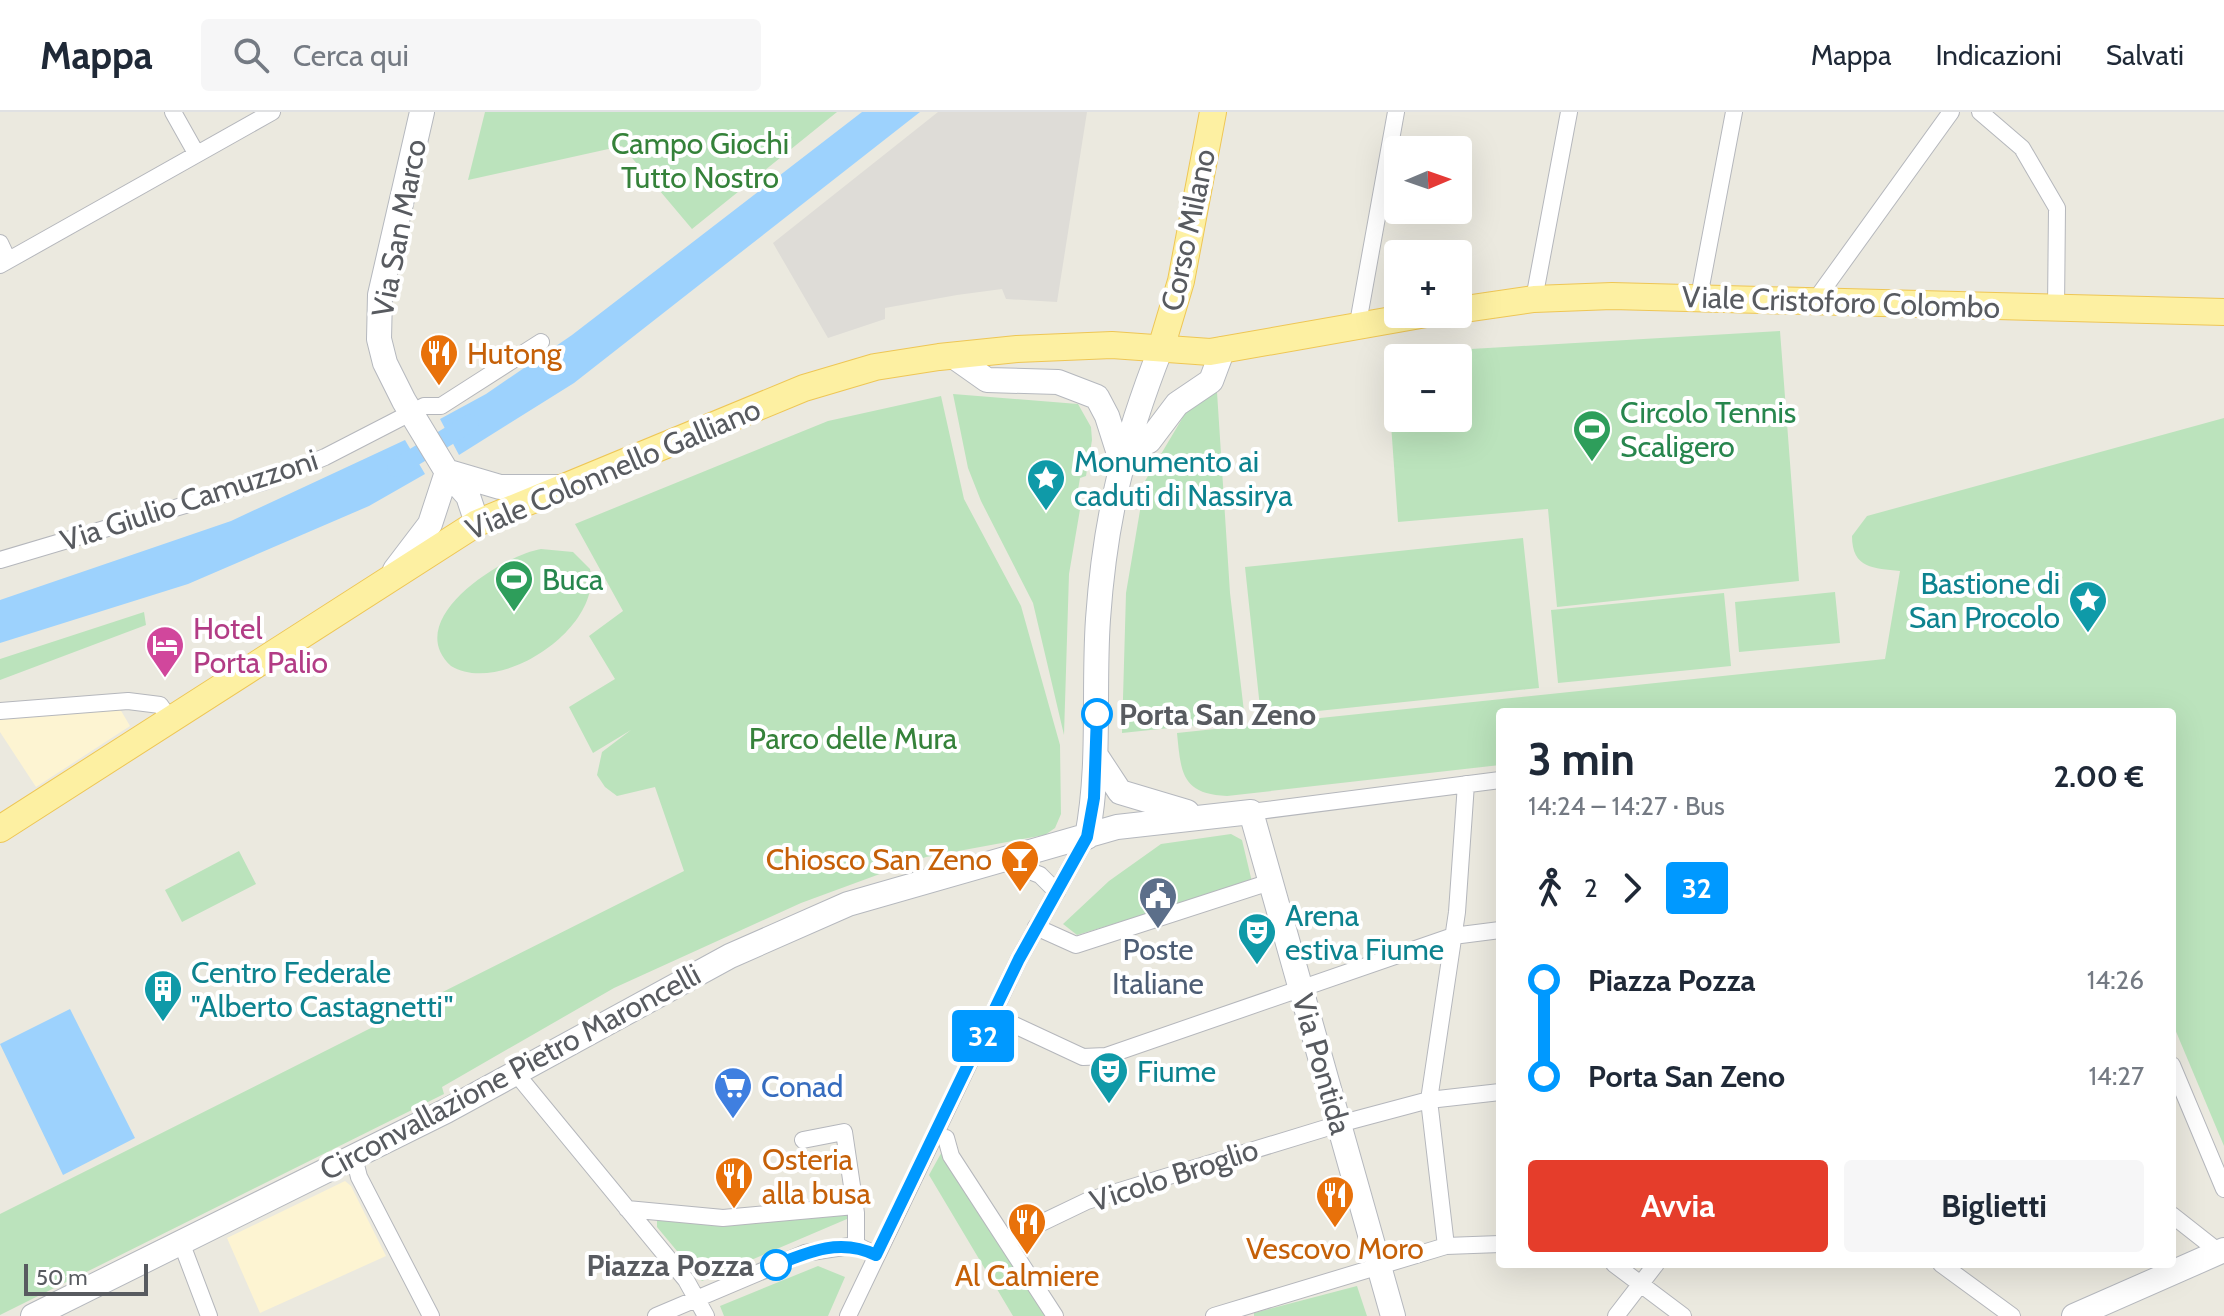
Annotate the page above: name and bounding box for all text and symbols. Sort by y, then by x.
search box [201,19,761,91]
text: Mappa [40,32,153,79]
icon: search [229,33,273,77]
text: Cerca qui [293,37,409,74]
text: Mappa [1811,38,1891,72]
text: Indicazioni [1935,38,2062,72]
text: Salvati [2106,38,2184,72]
park label: Campo Giochi Tutto Nostro [611,125,789,196]
street label: Via San Marco [364,136,434,320]
north arrow [1384,136,1472,224]
map controls [1384,136,1472,432]
street label: Corso Milano [1153,146,1223,314]
button: + [1384,240,1472,328]
street label: Viale Cristoforo Colombo [1681,278,2001,326]
restaurant icon: Hutong [418,332,460,387]
place label: Hutong [467,335,563,372]
button: − [1384,344,1472,432]
street label: Viale Colonnello Galliano [460,390,766,548]
place label: Circolo Tennis Scaligero [1620,394,1796,465]
sports icon: Circolo Tennis Scaligero [1571,408,1613,463]
street label: Via Giulio Camuzzoni [56,441,322,559]
place label: Monumento ai caduti di Nassirya [1074,443,1293,514]
place icon: Monumento ai caduti di Nassirya [1025,457,1067,512]
sports icon: Buca [493,558,535,613]
place label: Buca [542,561,604,598]
place label: Bastione di San Procolo [1909,565,2060,636]
place icon: Bastione di San Procolo [2067,579,2109,634]
place label: Hotel Porta Palio [193,610,328,681]
hotel icon: Hotel Porta Palio [144,624,186,679]
place label: Porta San Zeno [1119,696,1316,733]
marker: Porta San Zeno [1082,699,1112,729]
park label: Parco delle Mura [749,720,958,757]
text: 3 min [1528,733,1635,786]
text: 2.00 € [2053,758,2144,795]
text: 14:24 – 14:27 · Bus [1528,790,1725,822]
bar icon: Chiosco San Zeno [999,838,1041,893]
place label: Chiosco San Zeno [766,841,992,878]
icon: walk [1528,866,1572,910]
icon: forward [1610,866,1654,910]
text: 32 [1682,871,1712,905]
text: 2 [1584,872,1598,904]
public building icon: Poste Italiane [1137,875,1179,930]
place label: Arena estiva Fiume [1285,897,1444,968]
theatre icon: Arena estiva Fiume [1236,911,1278,966]
place label: Poste Italiane [1112,931,1204,1002]
place label: Centro Federale "Alberto Castagnetti" [191,954,453,1025]
street label: Circonvallazione Pietro Maroncelli [313,956,707,1188]
text: Piazza Pozza [1588,962,1756,999]
text: 14:26 [2087,964,2144,996]
building icon: Centro Federale "Alberto Castagnetti" [142,968,184,1023]
street label: Via Pontida [1284,989,1360,1139]
line badge: 32 [947,1010,1019,1062]
text: 32 [968,1019,998,1053]
theatre icon: Fiume [1088,1050,1130,1105]
place label: Fiume [1137,1053,1216,1090]
text: Porta San Zeno [1588,1058,1785,1095]
text: 14:27 [2088,1060,2144,1092]
supermarket icon: Conad [712,1065,754,1120]
place label: Conad [761,1068,843,1105]
street label: Vicolo Broglio [1085,1130,1263,1220]
place label: Osteria alla busa [762,1141,872,1212]
restaurant icon: Osteria alla busa [713,1155,755,1210]
button: Avvia [1528,1160,1828,1252]
button: Biglietti [1844,1160,2144,1252]
restaurant icon: Vescovo Moro [1314,1174,1356,1229]
restaurant icon: Al Calmiere [1006,1201,1048,1256]
place label: Vescovo Moro [1246,1230,1424,1267]
place label: Piazza Pozza [586,1247,754,1284]
marker: Piazza Pozza [761,1250,791,1280]
place label: Al Calmiere [955,1257,1099,1294]
scale bar [24,1260,148,1296]
text: 50 m [36,1264,88,1291]

